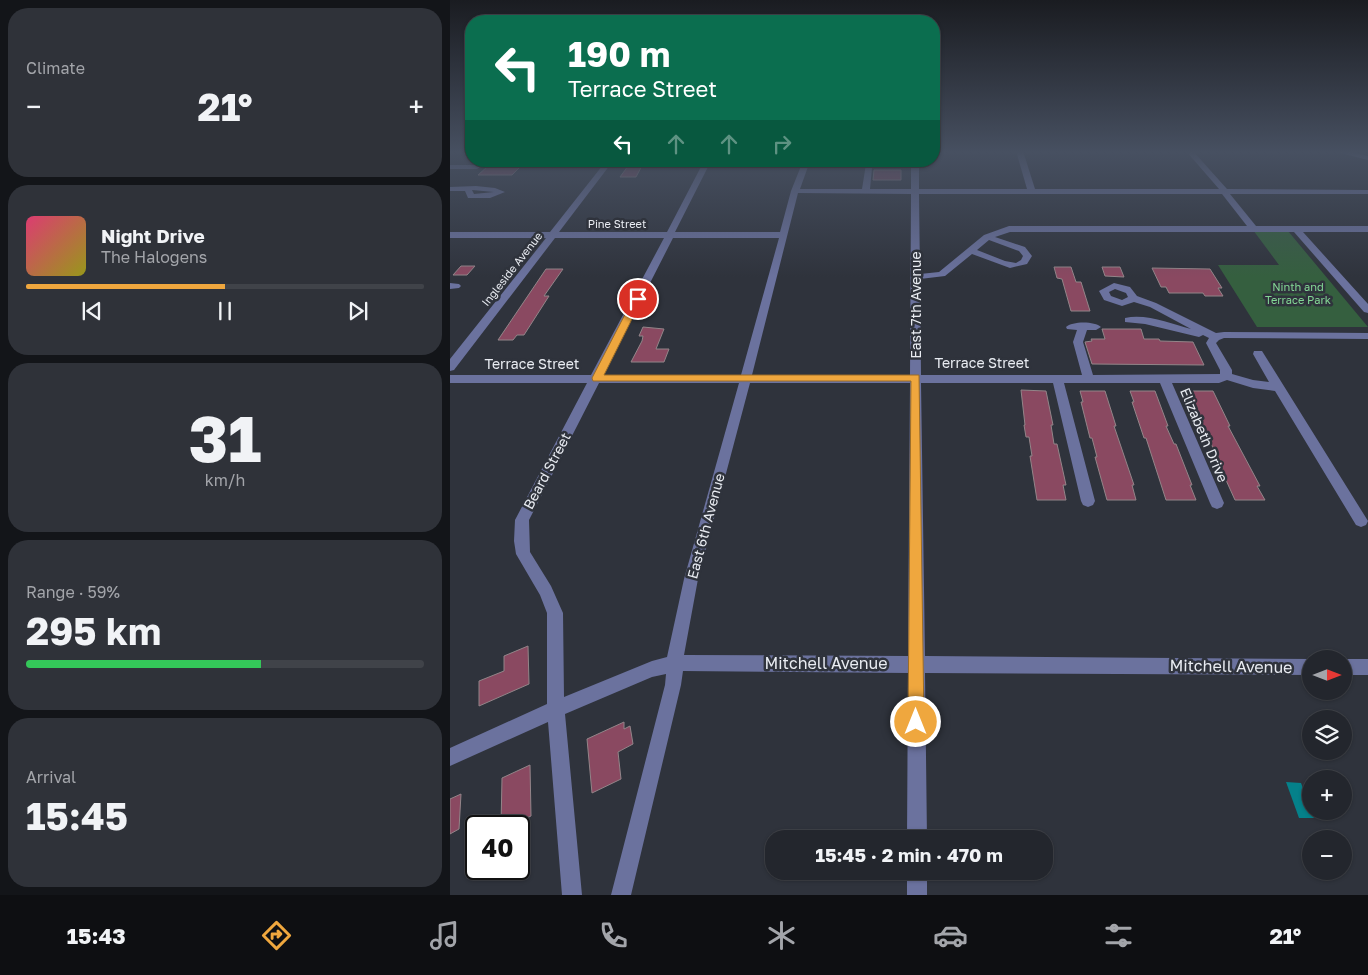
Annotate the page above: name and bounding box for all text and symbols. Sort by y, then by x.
text: 190 m [568,33,670,75]
icon: left [485,35,550,100]
text: Climate [26,58,85,78]
text: Terrace Street [568,75,717,102]
text: 21° [198,84,253,129]
text: − [26,90,41,123]
text: + [409,90,424,123]
icon: left [609,130,637,158]
icon: ahead [662,130,690,158]
icon: ahead [715,130,743,158]
icon: right [768,130,796,158]
street label: Pine Street [588,217,646,230]
text: Night Drive [101,224,205,247]
street label: Ingleside Avenue [479,229,545,308]
text: The Halogens [101,247,207,267]
street label: East 7th Avenue [907,251,924,359]
pin [617,278,659,320]
park label: Ninth and Terrace Park [1265,280,1331,306]
icon: arrive [624,285,652,313]
icon: previous [78,297,106,325]
icon: pause [211,297,239,325]
icon: next [344,297,372,325]
street label: Terrace Street [935,354,1029,371]
street label: Terrace Street [485,355,579,372]
street label: Elizabeth Drive [1177,385,1232,485]
text: 31 [188,398,262,476]
street label: Beard Street [519,430,574,512]
text: km/h [205,470,245,490]
street label: East 6th Avenue [683,471,728,580]
text: Range · 59% [26,582,120,602]
text: 295 km [26,608,161,653]
north arrow [1302,650,1352,700]
map controls [1302,650,1352,880]
street label: Mitchell Avenue [764,653,888,673]
street label: Mitchell Avenue [1169,655,1293,677]
position arrow [889,695,941,747]
button: layers [1302,710,1352,760]
text: Arrival [26,767,76,787]
button: + [1302,770,1352,820]
text: 15:45 [26,793,128,838]
speed limit sign: 40 [465,815,530,880]
button: − [1302,830,1352,880]
text: 15:45 · 2 min · 470 m [815,843,1003,866]
icon: directions [259,918,294,953]
icon: music [427,918,462,953]
icon: phone [596,918,631,953]
icon: climate [764,918,799,953]
icon: car [933,918,968,953]
icon: filters [1101,918,1136,953]
text: 15:43 [67,922,126,949]
text: 21° [1269,922,1301,949]

